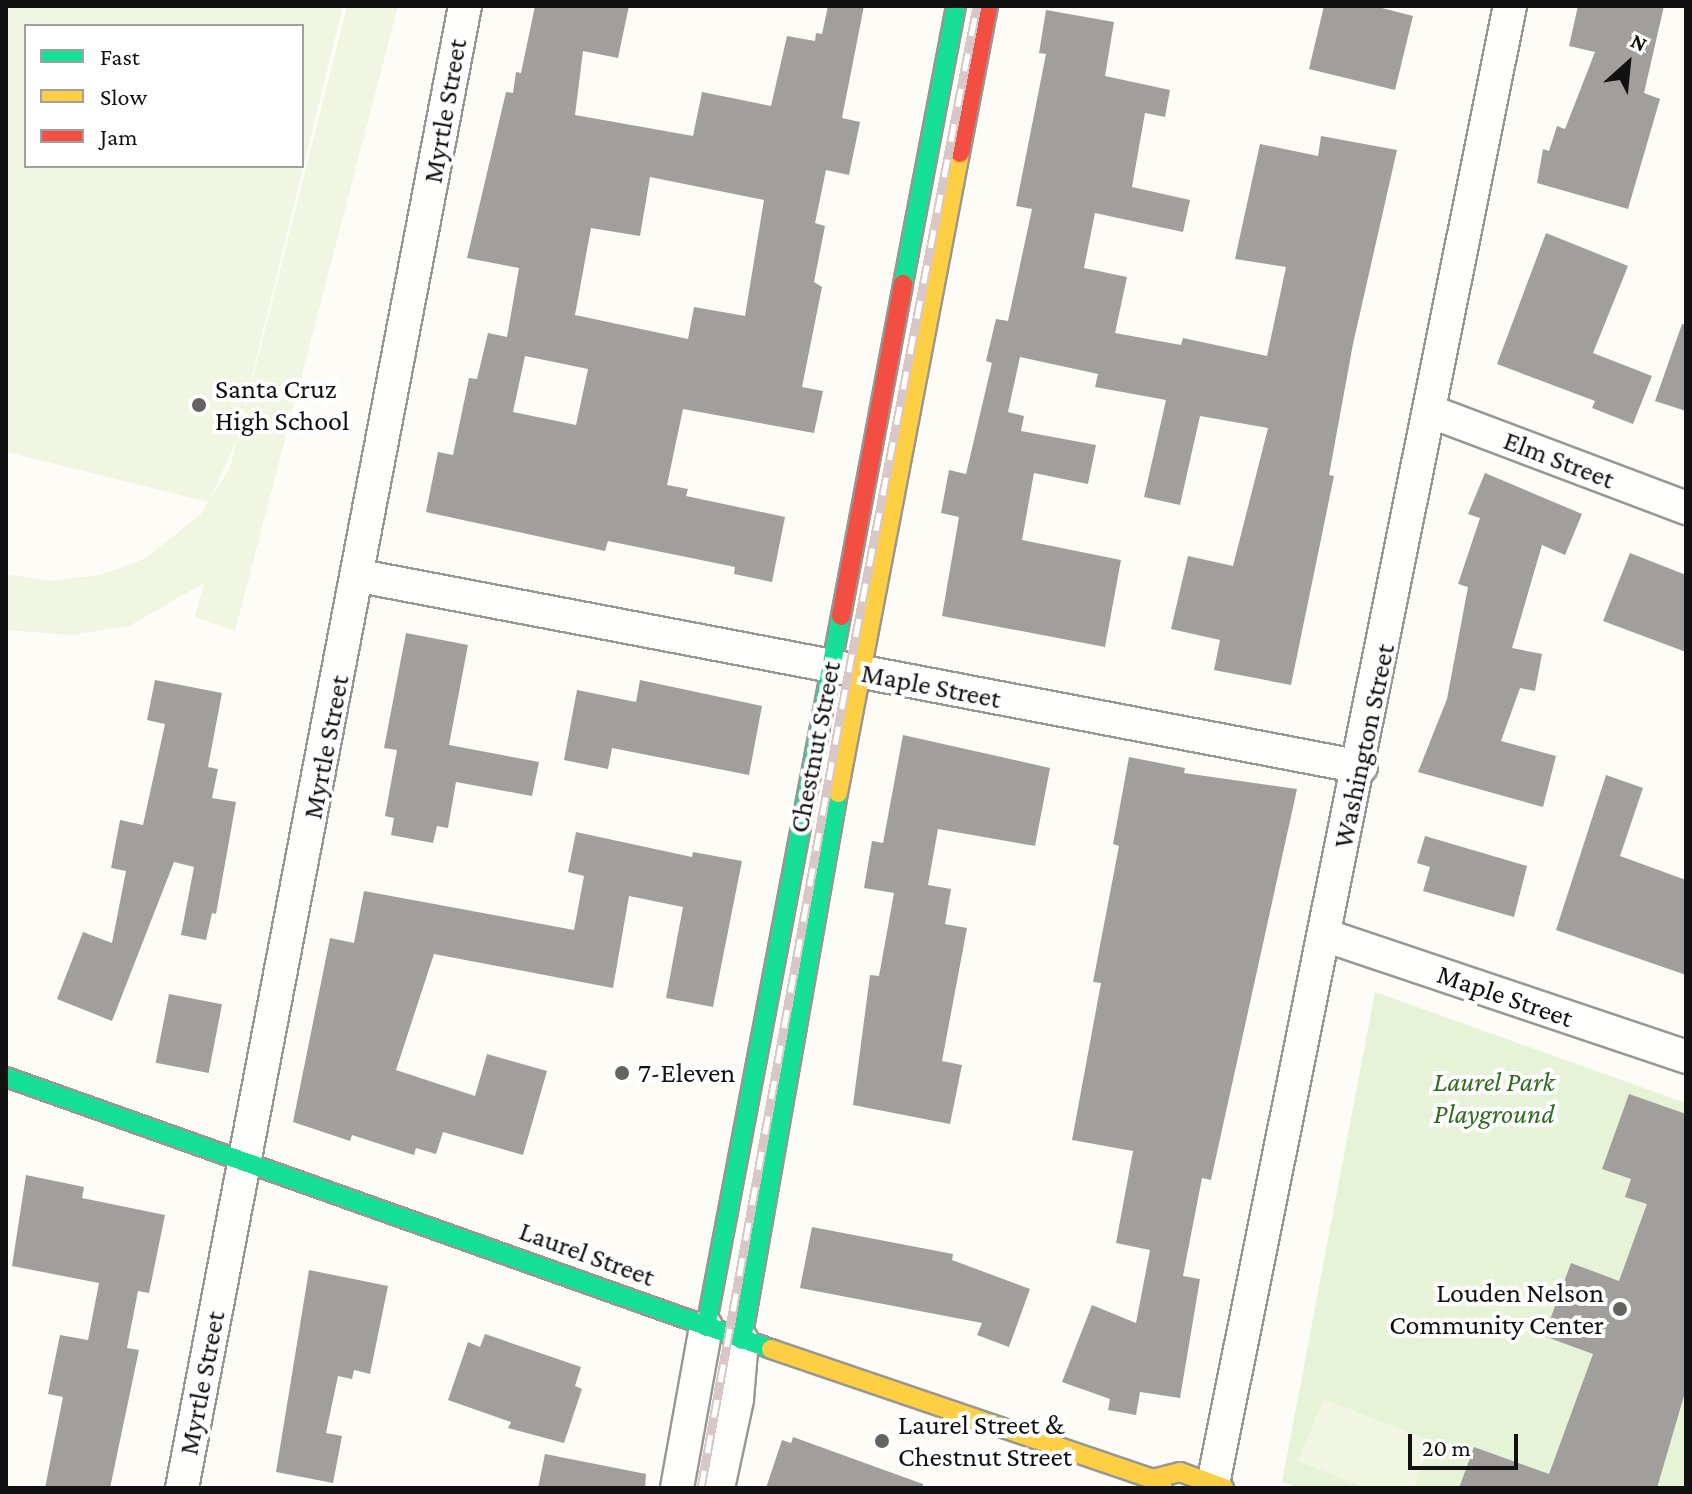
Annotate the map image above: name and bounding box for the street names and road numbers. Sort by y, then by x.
street label: Myrtle Street [416,36,474,186]
street label: Elm Street [1499,424,1619,496]
street label: Washington Street [1326,641,1402,851]
street label: Maple Street [858,656,1004,716]
street label: Chestnut Street [782,658,848,836]
street label: Myrtle Street [296,672,356,822]
street label: Maple Street [1433,957,1577,1035]
street label: Laurel Street [515,1214,659,1294]
street label: Myrtle Street [172,1308,232,1458]

